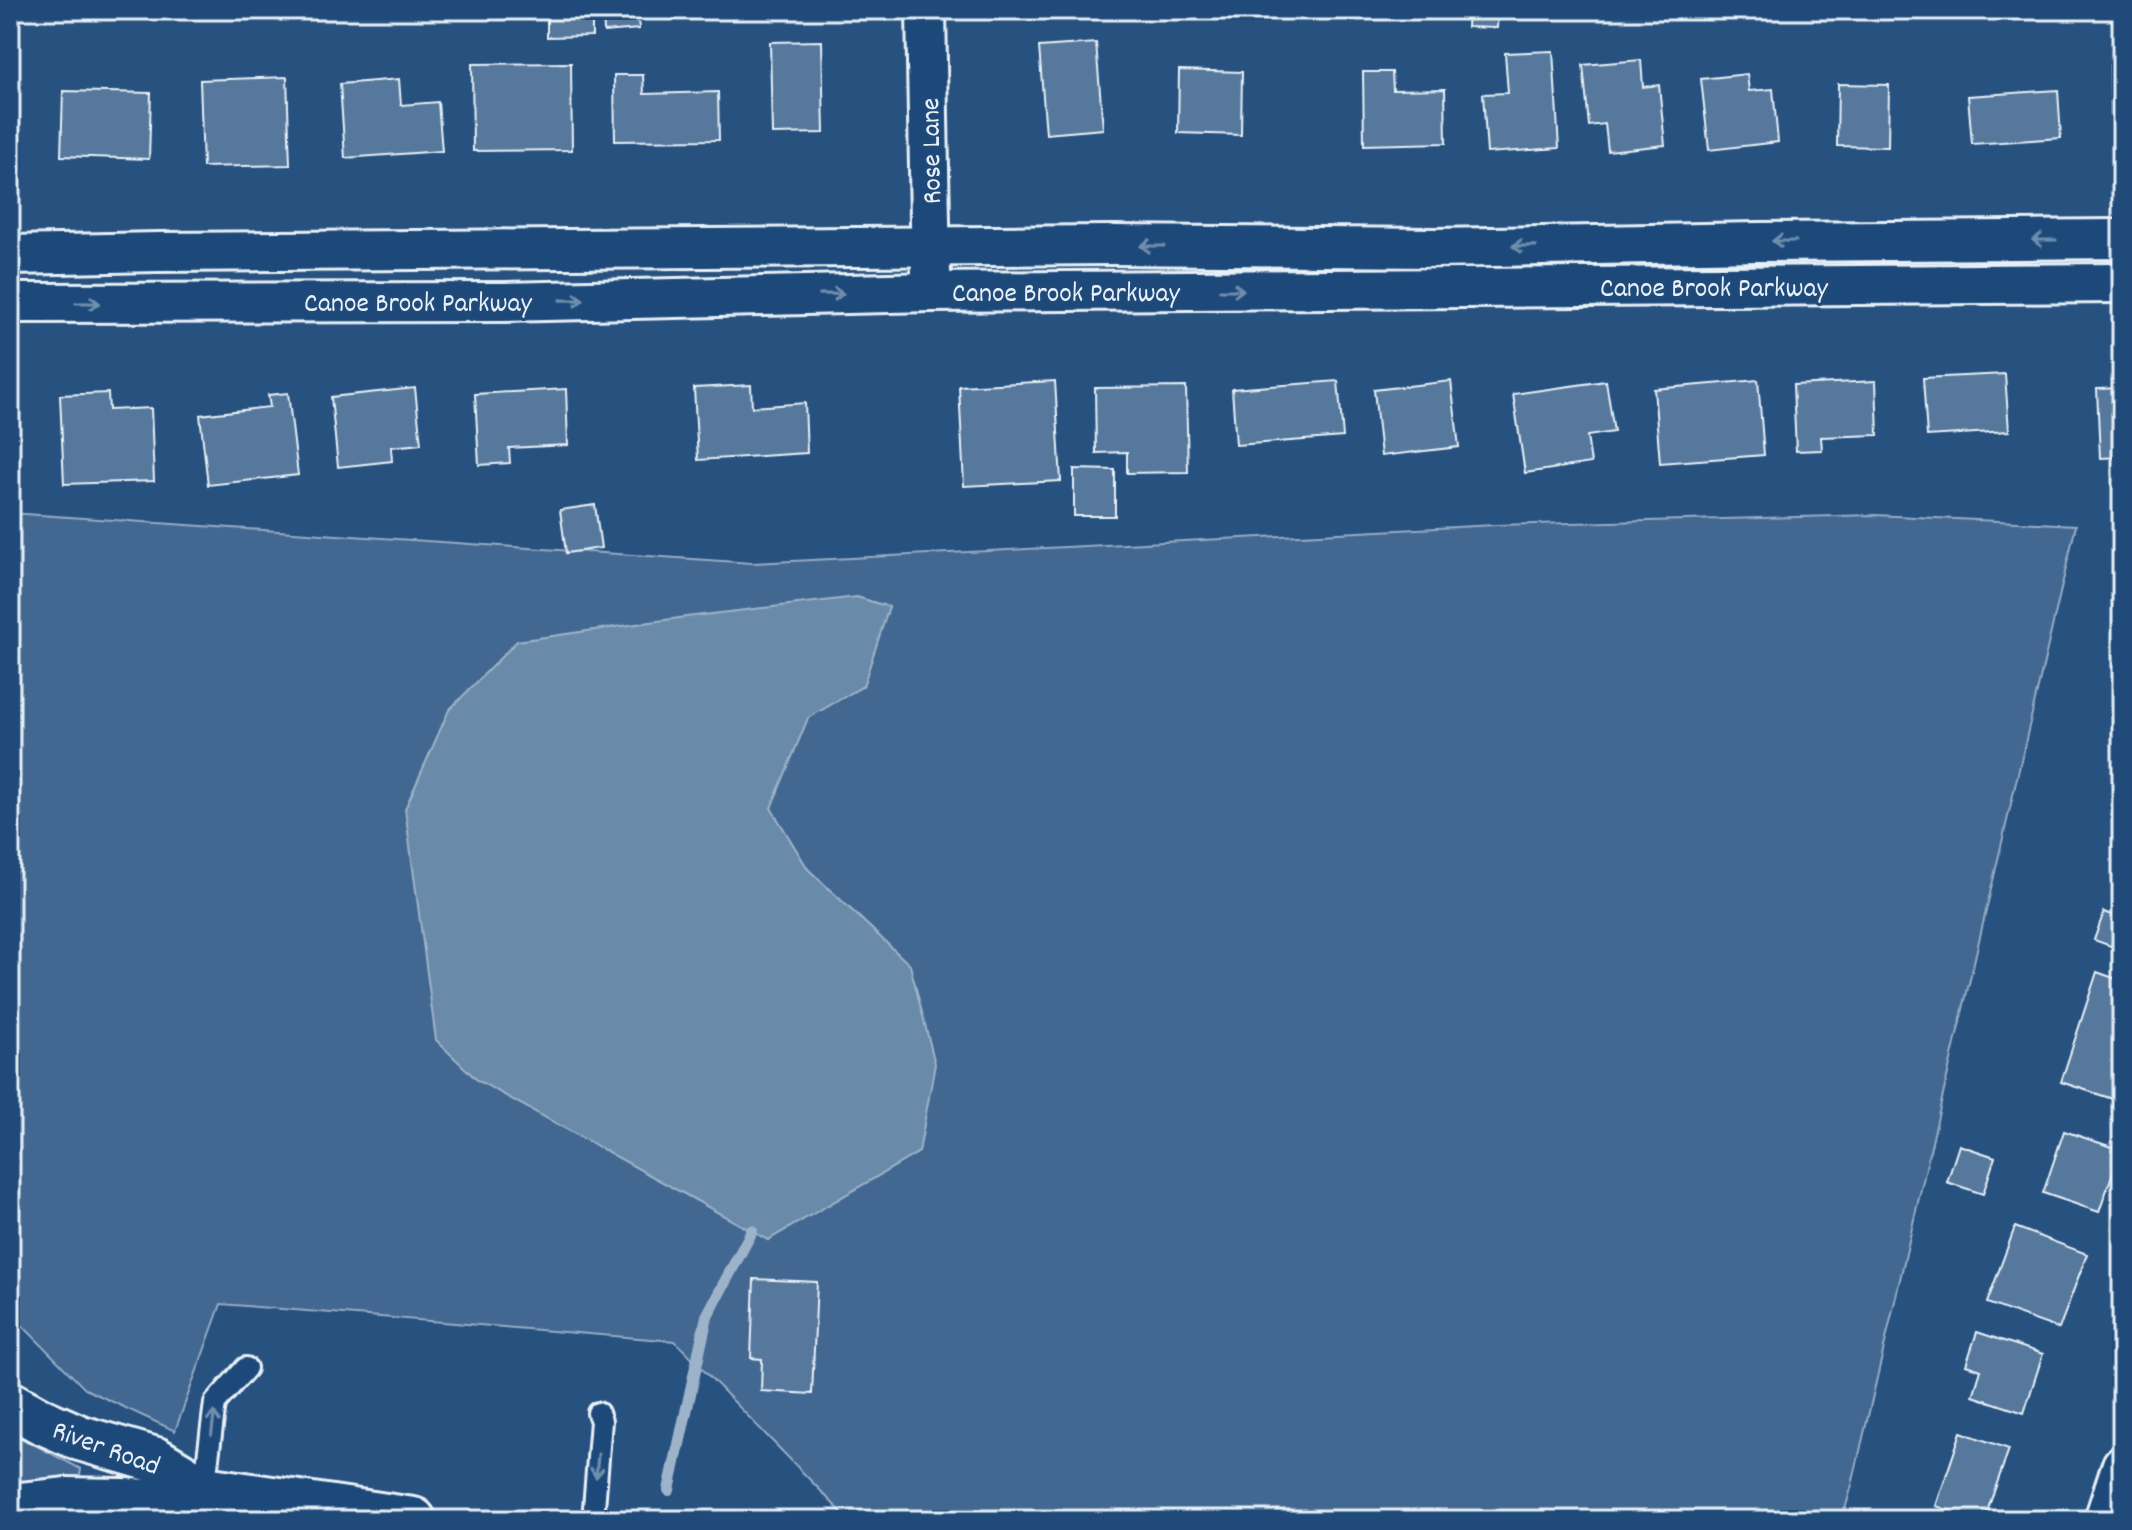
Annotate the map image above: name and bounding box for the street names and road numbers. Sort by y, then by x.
street label: Rose Lane [913,97,955,204]
street label: Canoe Brook Parkway [1600,271,1829,311]
street label: Canoe Brook Parkway [952,276,1181,316]
street label: Canoe Brook Parkway [304,286,533,326]
street label: River Road [46,1413,165,1489]

